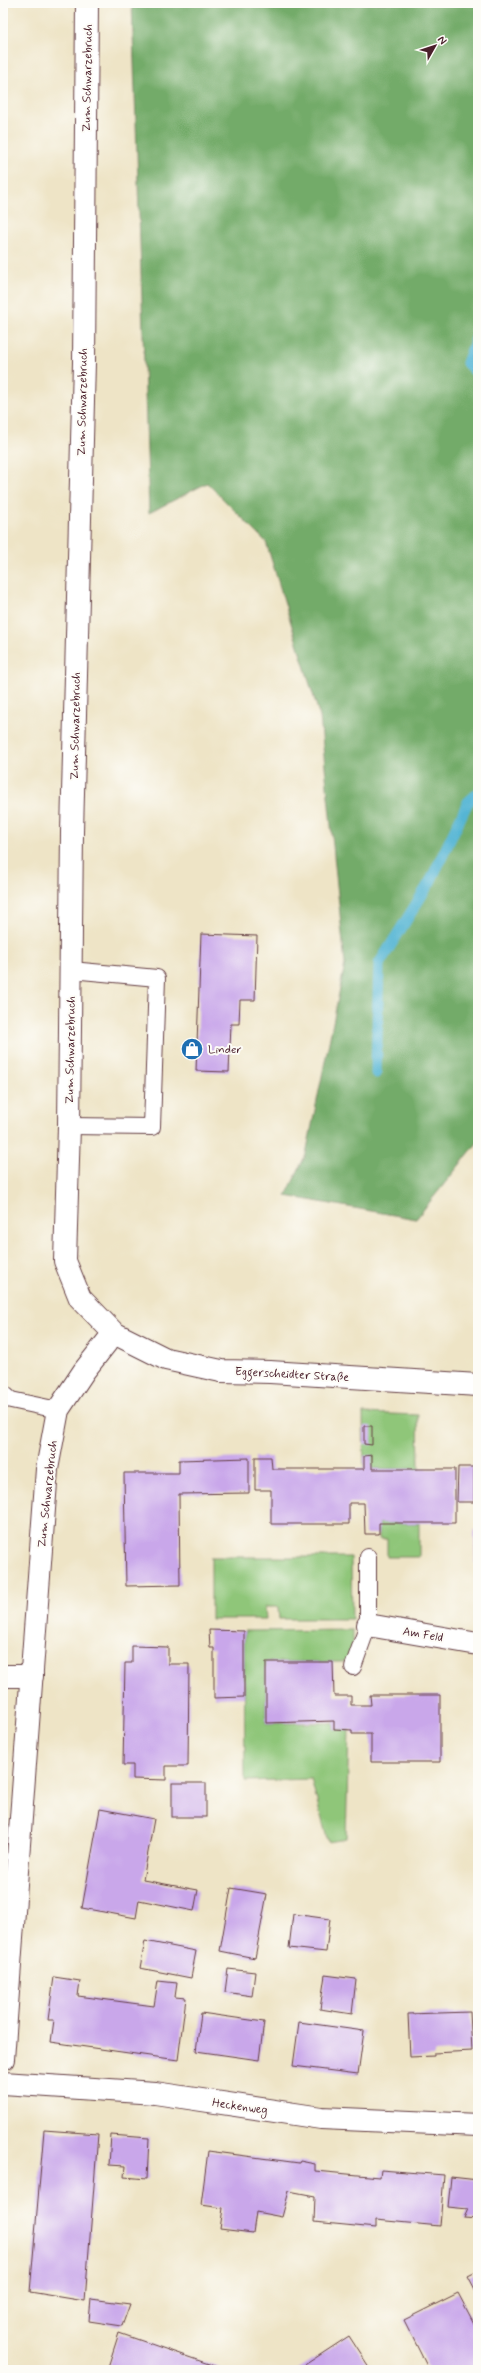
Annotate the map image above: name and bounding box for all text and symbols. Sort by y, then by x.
street label: Zum Schwarzebruch [79,24,97,132]
north arrow [415,26,455,66]
text: N [434,33,450,48]
street label: Zum Schwarzebruch [74,348,92,456]
street label: Zum Schwarzebruch [67,672,85,780]
street label: Zum Schwarzebruch [62,996,80,1104]
shop icon: Linder [179,1036,205,1062]
place label: Linder [208,1042,242,1058]
street label: Eggerscheidter Straße [234,1364,350,1387]
street label: Zum Schwarzebruch [34,1439,62,1549]
street label: Am Feld [401,1624,444,1646]
street label: Heckenweg [211,2095,269,2119]

